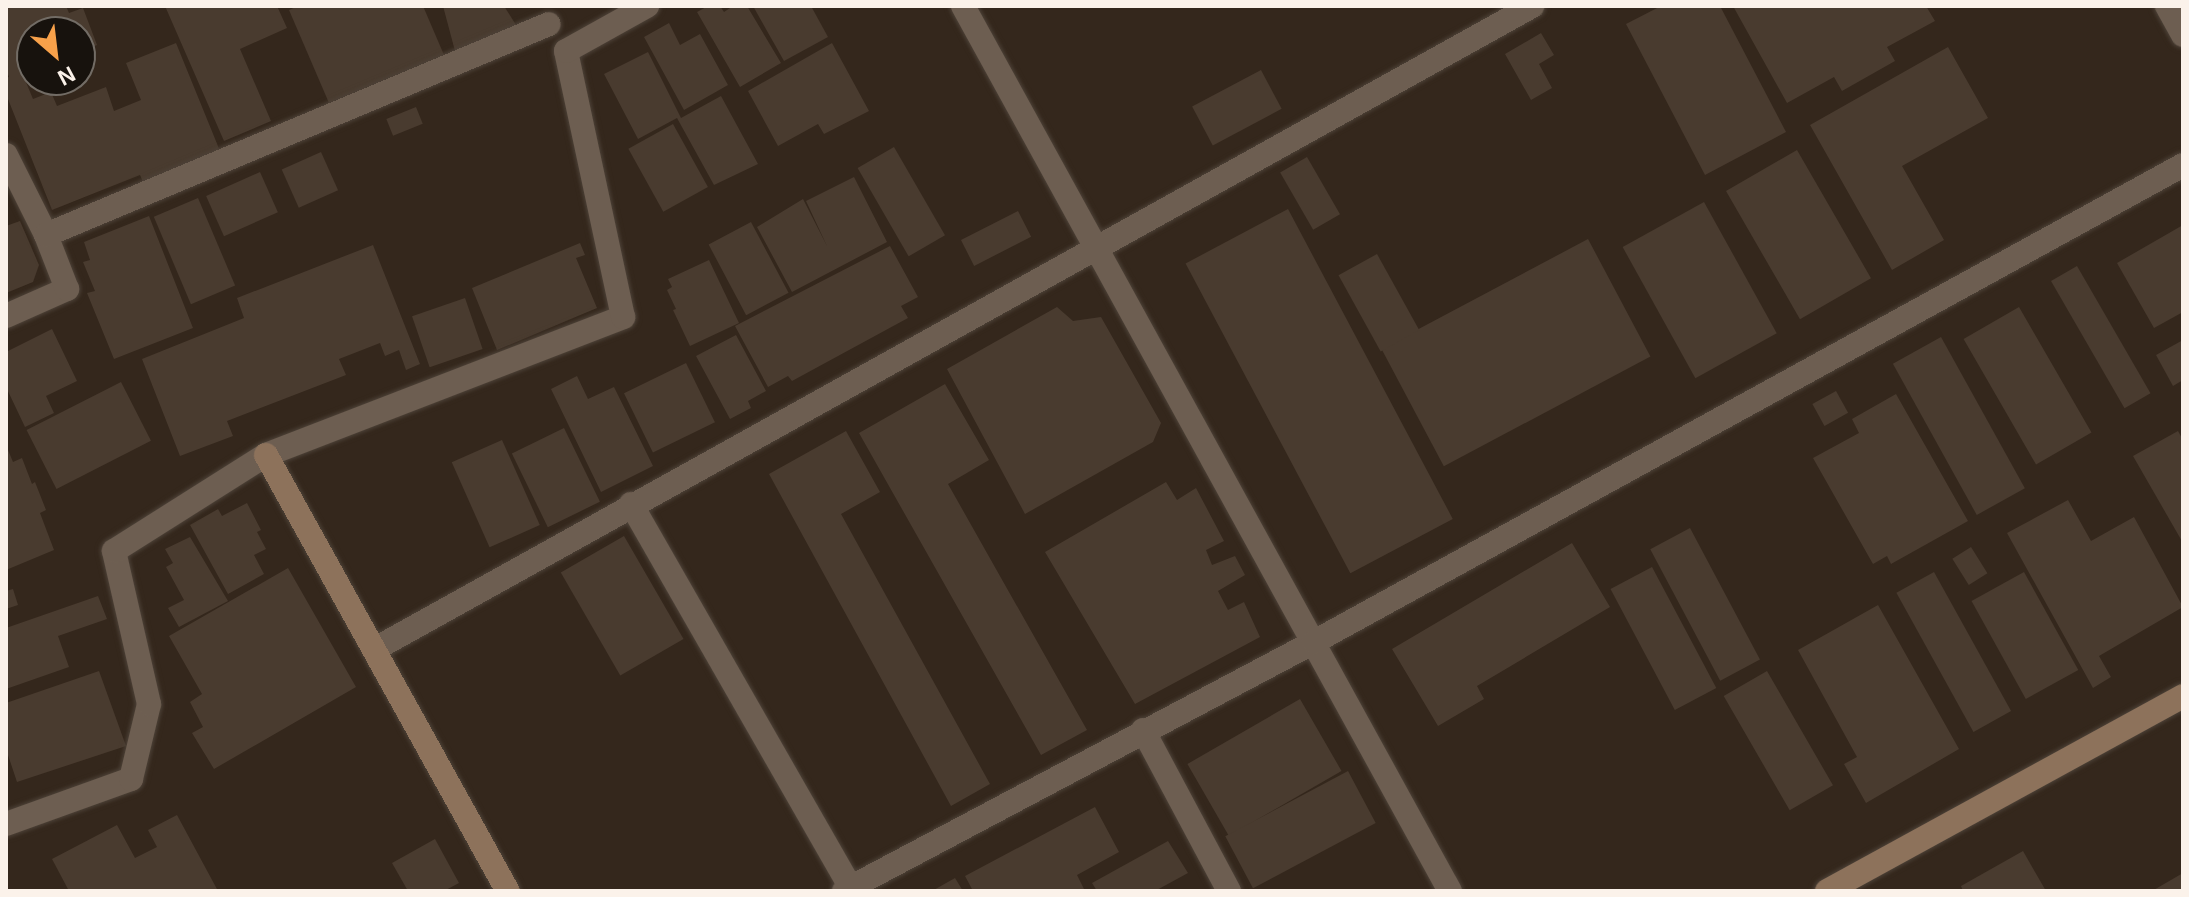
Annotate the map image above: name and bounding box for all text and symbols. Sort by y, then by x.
north arrow [16,16,96,96]
text: N [54,61,79,91]

